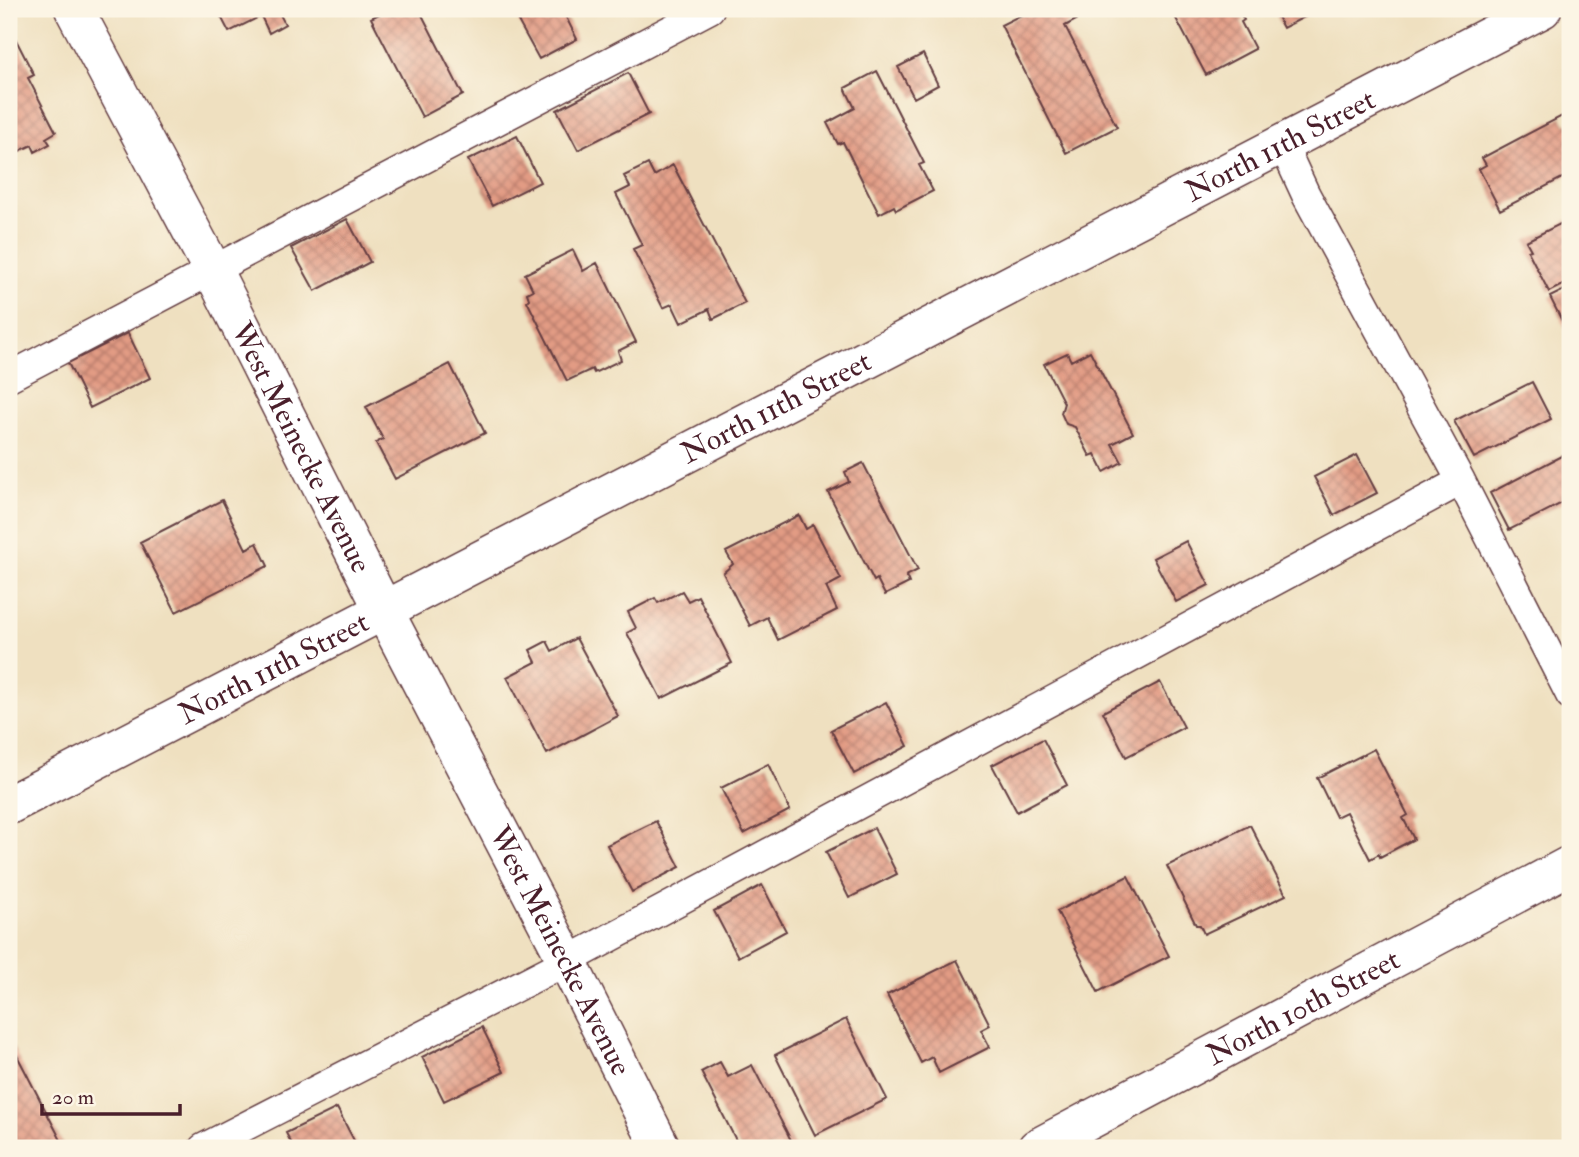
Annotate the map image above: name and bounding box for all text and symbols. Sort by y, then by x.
street label: North 11th Street [1179,81,1382,210]
street label: West Meinecke Avenue [222,315,380,579]
street label: North 11th Street [675,343,878,472]
street label: North 11th Street [172,603,375,733]
street label: West Meinecke Avenue [480,819,640,1082]
street label: North 10th Street [1200,941,1406,1074]
scale bar [42,1073,180,1117]
text: 20 m [52,1084,94,1111]

